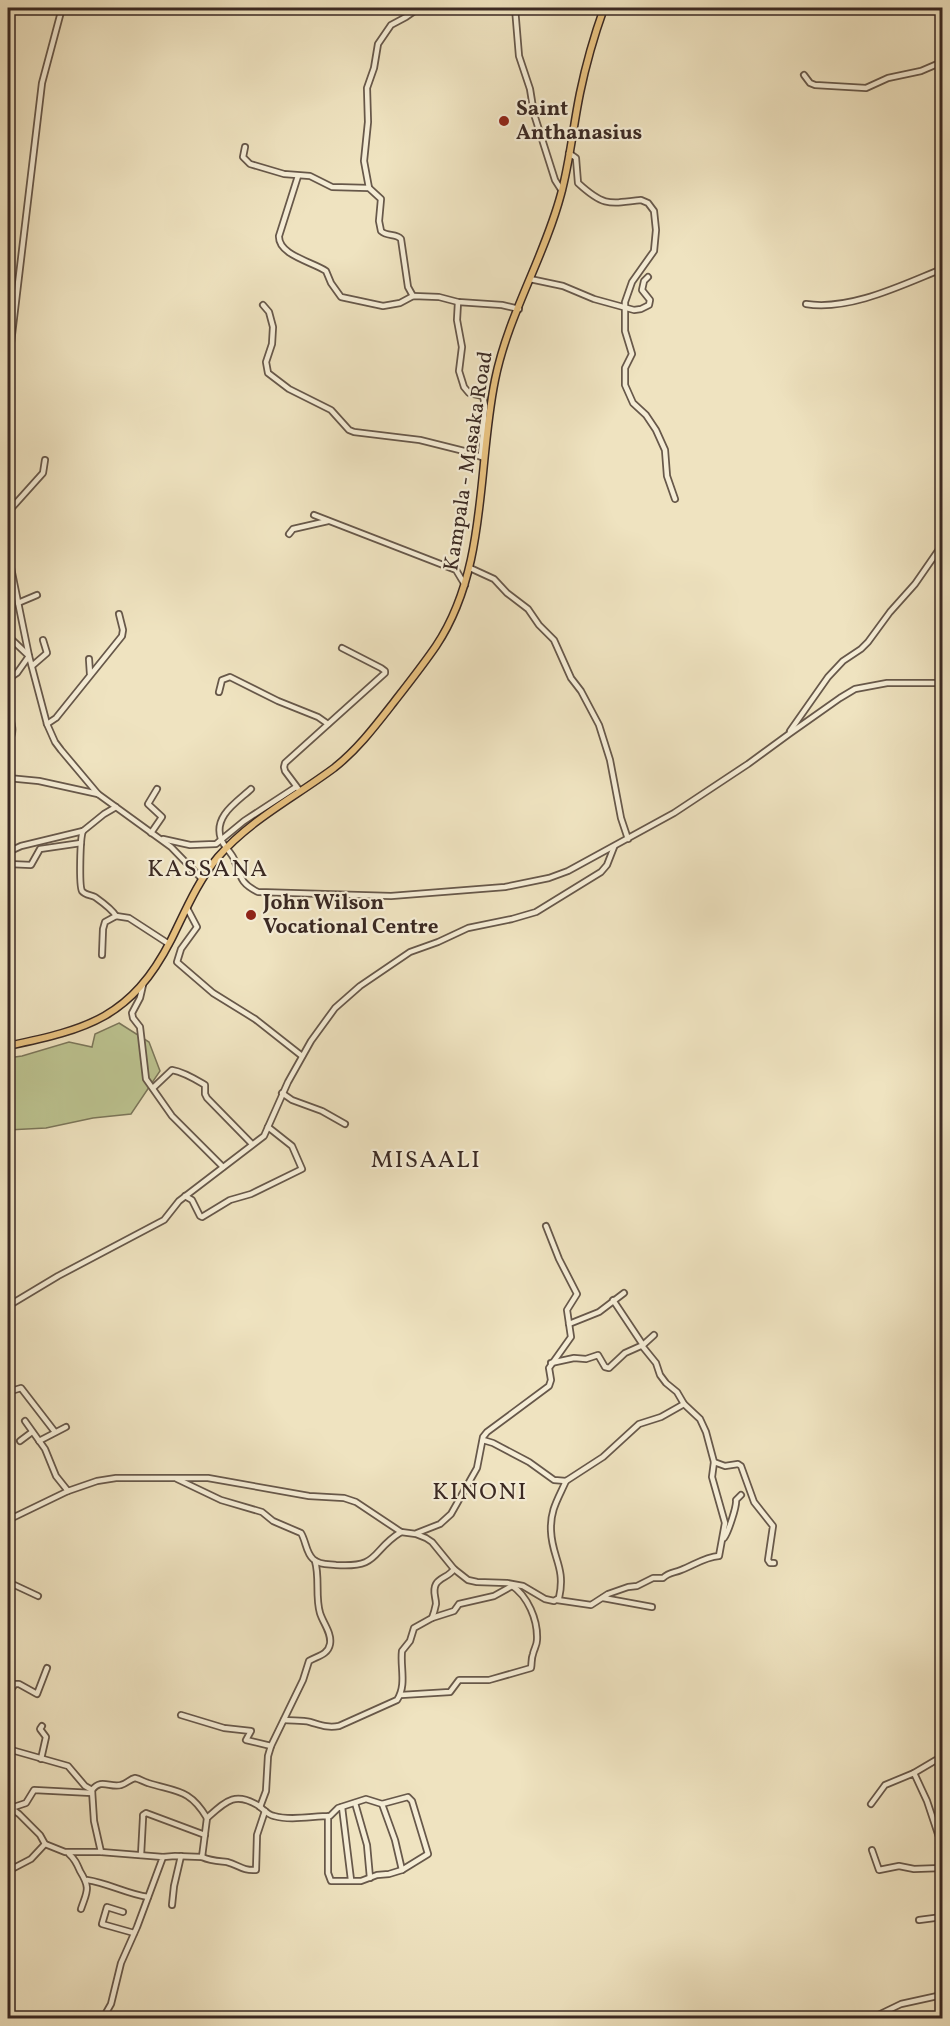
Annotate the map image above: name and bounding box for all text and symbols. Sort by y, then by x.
place label: Saint Anthanasius [516,95,642,148]
marker: Saint Anthanasius [497,114,511,128]
street label: Kampala - Masaka Road [437,349,501,573]
district label: KASSANA [147,853,269,887]
place label: John Wilson Vocational Centre [262,889,439,942]
marker: John Wilson Vocational Centre [244,908,258,922]
district label: MISAALI [371,1144,481,1178]
district label: KINONI [432,1476,528,1510]

